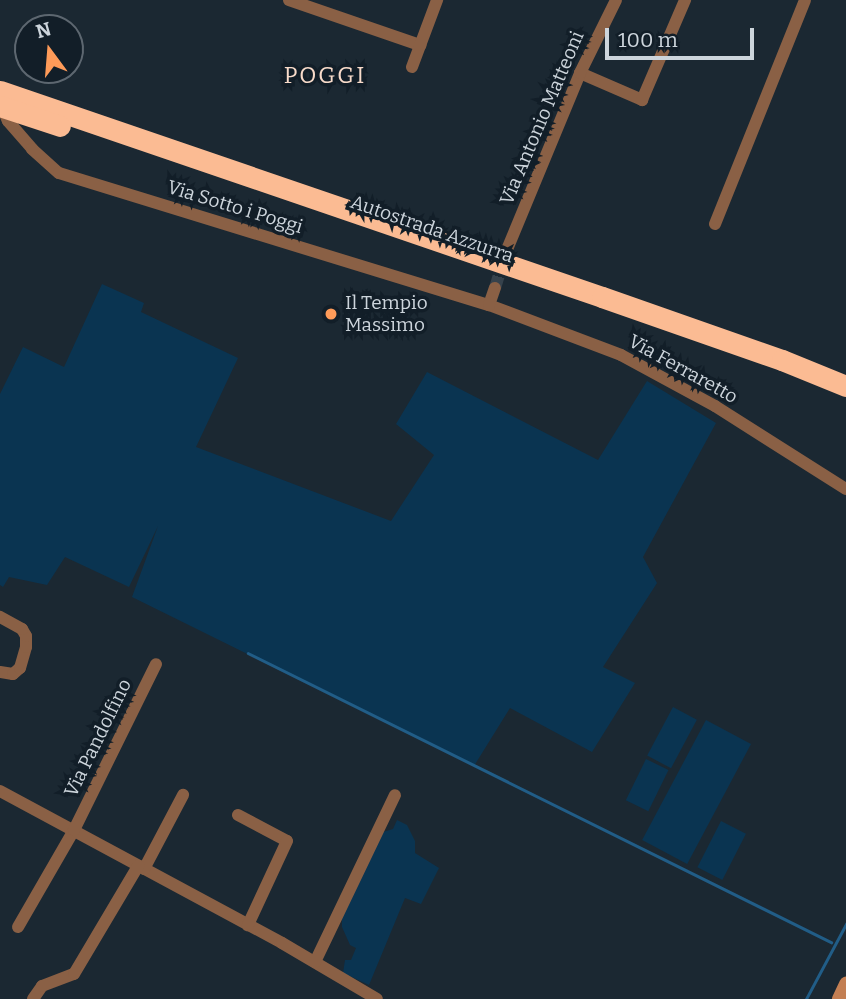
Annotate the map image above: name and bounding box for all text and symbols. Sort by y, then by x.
north arrow [14,14,84,84]
scale bar [608,14,757,58]
text: N [33,17,54,43]
text: 100 m [618,27,678,53]
street label: Via Antonio Matteoni [495,28,589,208]
district label: POGGI [284,61,366,89]
street label: Via Sotto i Poggi [165,176,305,238]
street label: Autostrada Azzurra [347,190,517,268]
place label: Il Tempio Massimo [345,292,428,336]
marker: Il Tempio Massimo [323,306,339,322]
street label: Via Ferraretto [624,330,742,408]
street label: Via Pandolfino [60,675,136,801]

